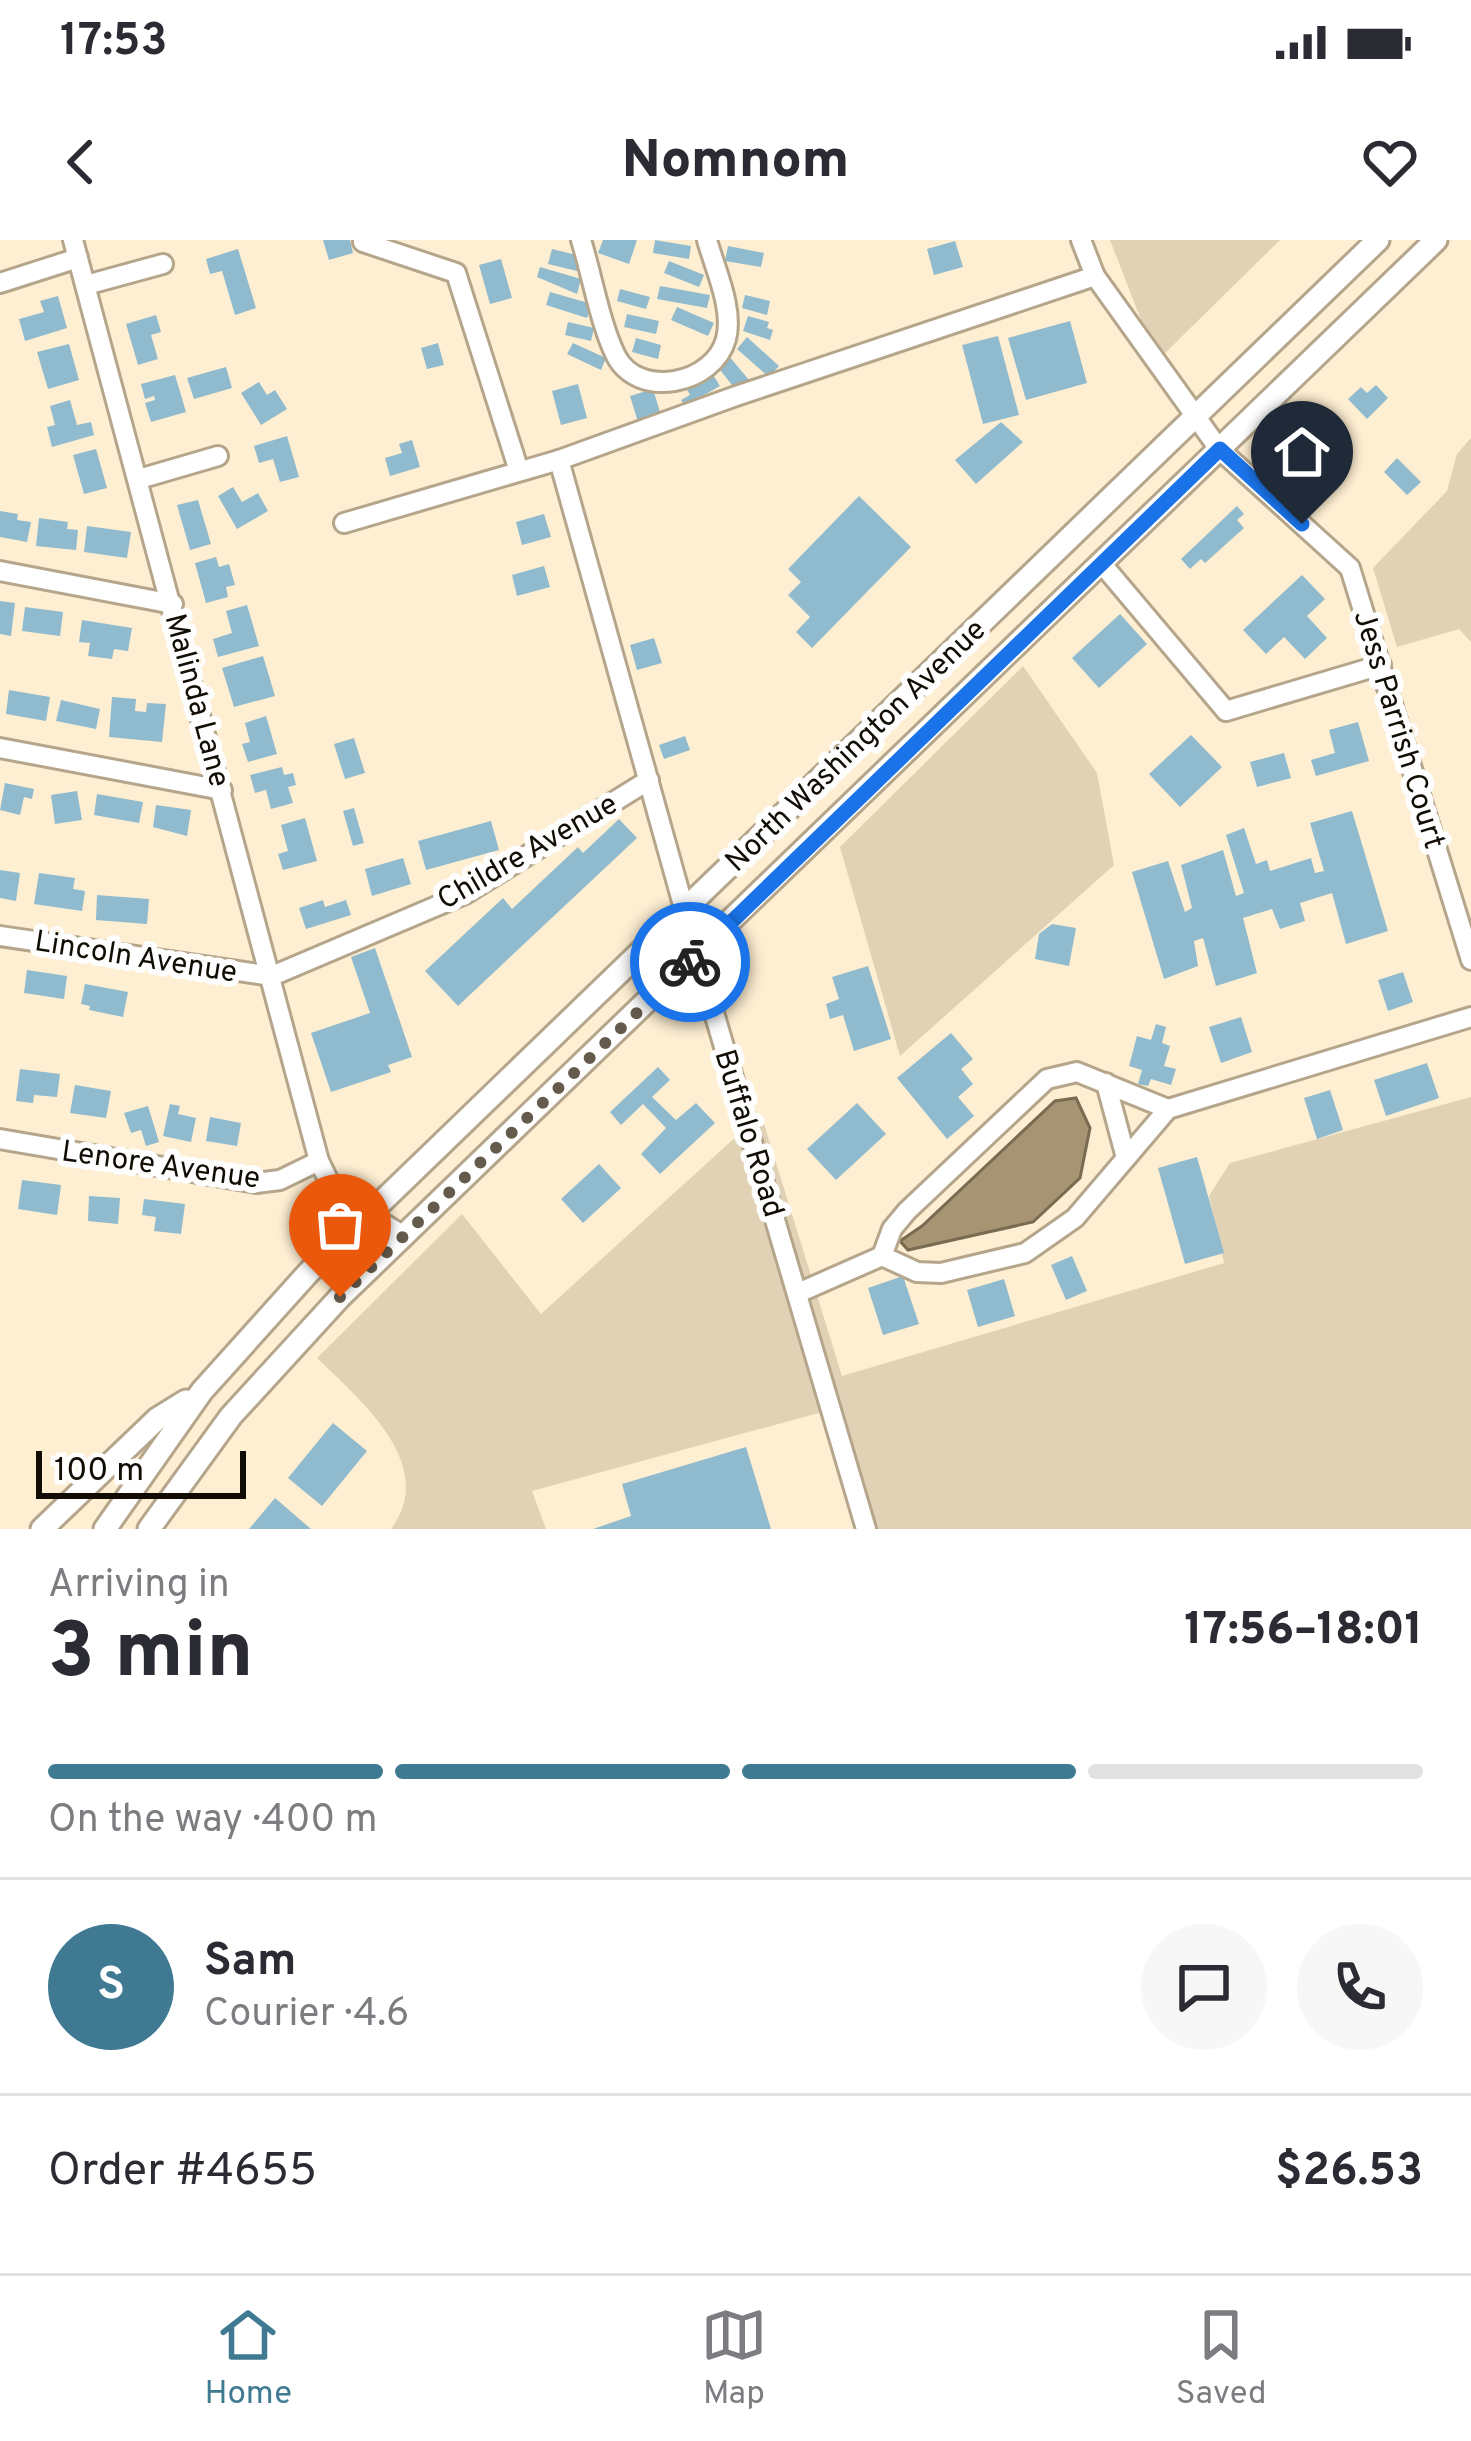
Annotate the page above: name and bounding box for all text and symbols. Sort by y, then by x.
text: 17:53 [60,14,168,71]
text: Nomnom [622,128,849,197]
icon: back [48,129,114,195]
icon: heart [1357,129,1423,195]
pin [1251,401,1353,524]
icon: home [1269,419,1335,485]
street label: Jess Parrish Court [1344,606,1451,853]
street label: Malinda Lane [155,610,236,791]
street label: North Washington Avenue [719,613,995,881]
street label: Childre Avenue [432,787,625,920]
courier [630,902,750,1022]
street label: Lincoln Avenue [32,924,240,993]
icon: bike [657,929,723,995]
street label: Buffalo Road [705,1045,791,1222]
street label: Lenore Avenue [59,1134,262,1199]
pin [289,1174,391,1297]
icon: bag [307,1192,373,1258]
scale bar [36,1445,246,1498]
text: 100 m [54,1451,144,1493]
text: Arriving in [48,1562,230,1611]
text: 17:56–18:01 [1184,1603,1423,1660]
text: 3 min [48,1606,253,1705]
text: On the way · 400 m [48,1797,377,1846]
button: chat [1141,1924,1267,2050]
button: phone [1297,1924,1423,2050]
text: Sam [204,1934,296,1991]
text: S [97,1958,125,2015]
text: Courier · 4.6 [204,1991,409,2040]
text: Order #4655 [48,2144,317,2201]
text: $26.53 [1275,2144,1423,2201]
tab: Home [204,2302,292,2416]
tab: Map [701,2302,767,2416]
tab: Saved [1176,2302,1267,2416]

